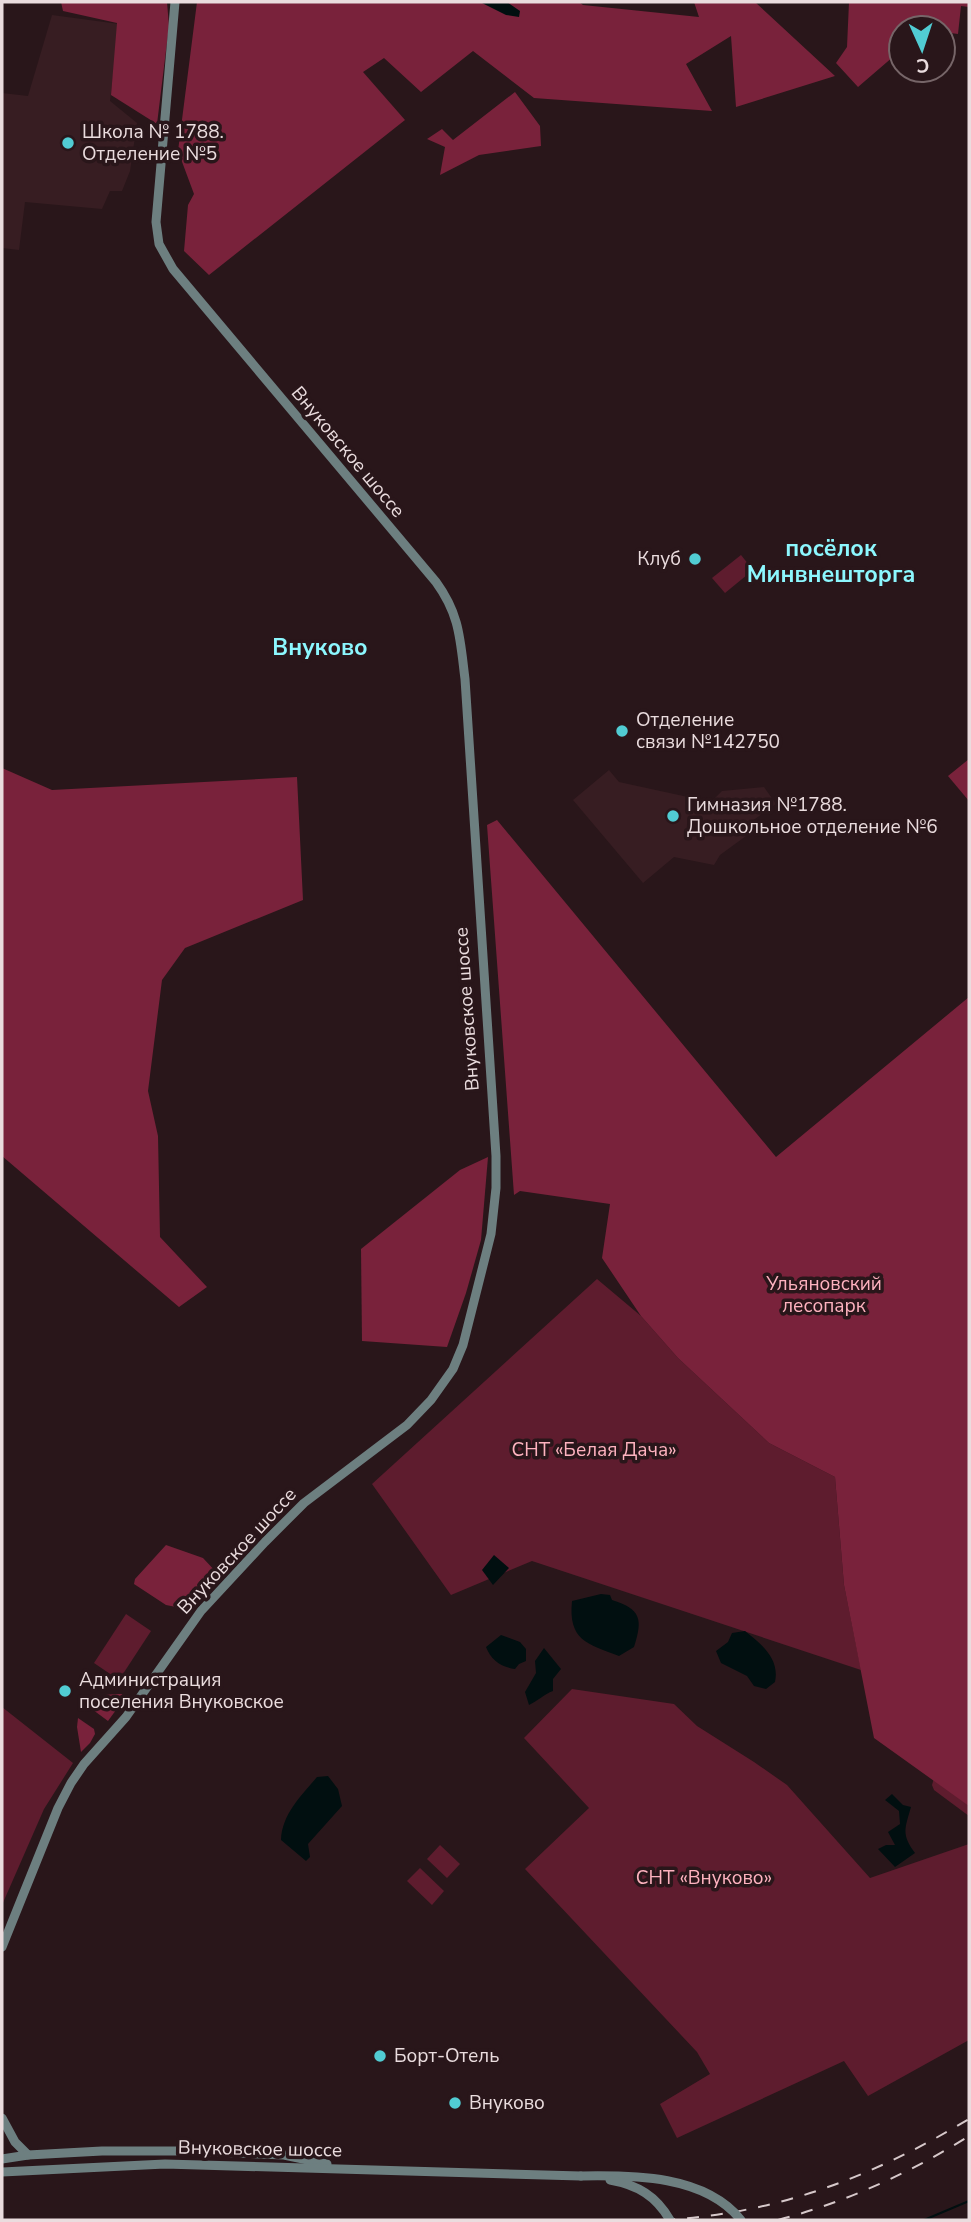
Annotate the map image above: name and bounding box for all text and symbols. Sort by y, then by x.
north arrow [887,14,957,84]
text: С [916,52,930,78]
place label: Школа № 1788. Отделение №5 [82,119,224,167]
marker: Школа № 1788. Отделение №5 [60,135,76,151]
street label: Внуковское шоссе [285,381,411,523]
district label: посёлок Минвнешторга [747,533,915,590]
place label: Клуб [637,546,681,572]
marker: Клуб [687,551,703,567]
district label: Внуково [272,632,368,663]
place label: Отделение связи №142750 [636,707,780,755]
marker: Отделение связи №142750 [614,723,630,739]
place label: Гимназия №1788. Дошкольное отделение №6 [687,792,938,840]
marker: Гимназия №1788. Дошкольное отделение №6 [665,808,681,824]
street label: Внуковское шоссе [448,926,486,1092]
park label: Ульяновский лесопарк [765,1271,882,1319]
park label: СНТ «Белая Дача» [511,1437,677,1463]
street label: Внуковское шоссе [171,1482,303,1620]
place label: Администрация поселения Внуковское [79,1667,284,1715]
marker: Администрация поселения Внуковское [57,1683,73,1699]
park label: СНТ «Внуково» [636,1865,772,1891]
place label: Борт-Отель [394,2043,499,2069]
marker: Борт-Отель [372,2048,388,2064]
place label: Внуково [469,2090,545,2116]
marker: Внуково [447,2095,463,2111]
street label: Внуковское шоссе [178,2135,342,2163]

